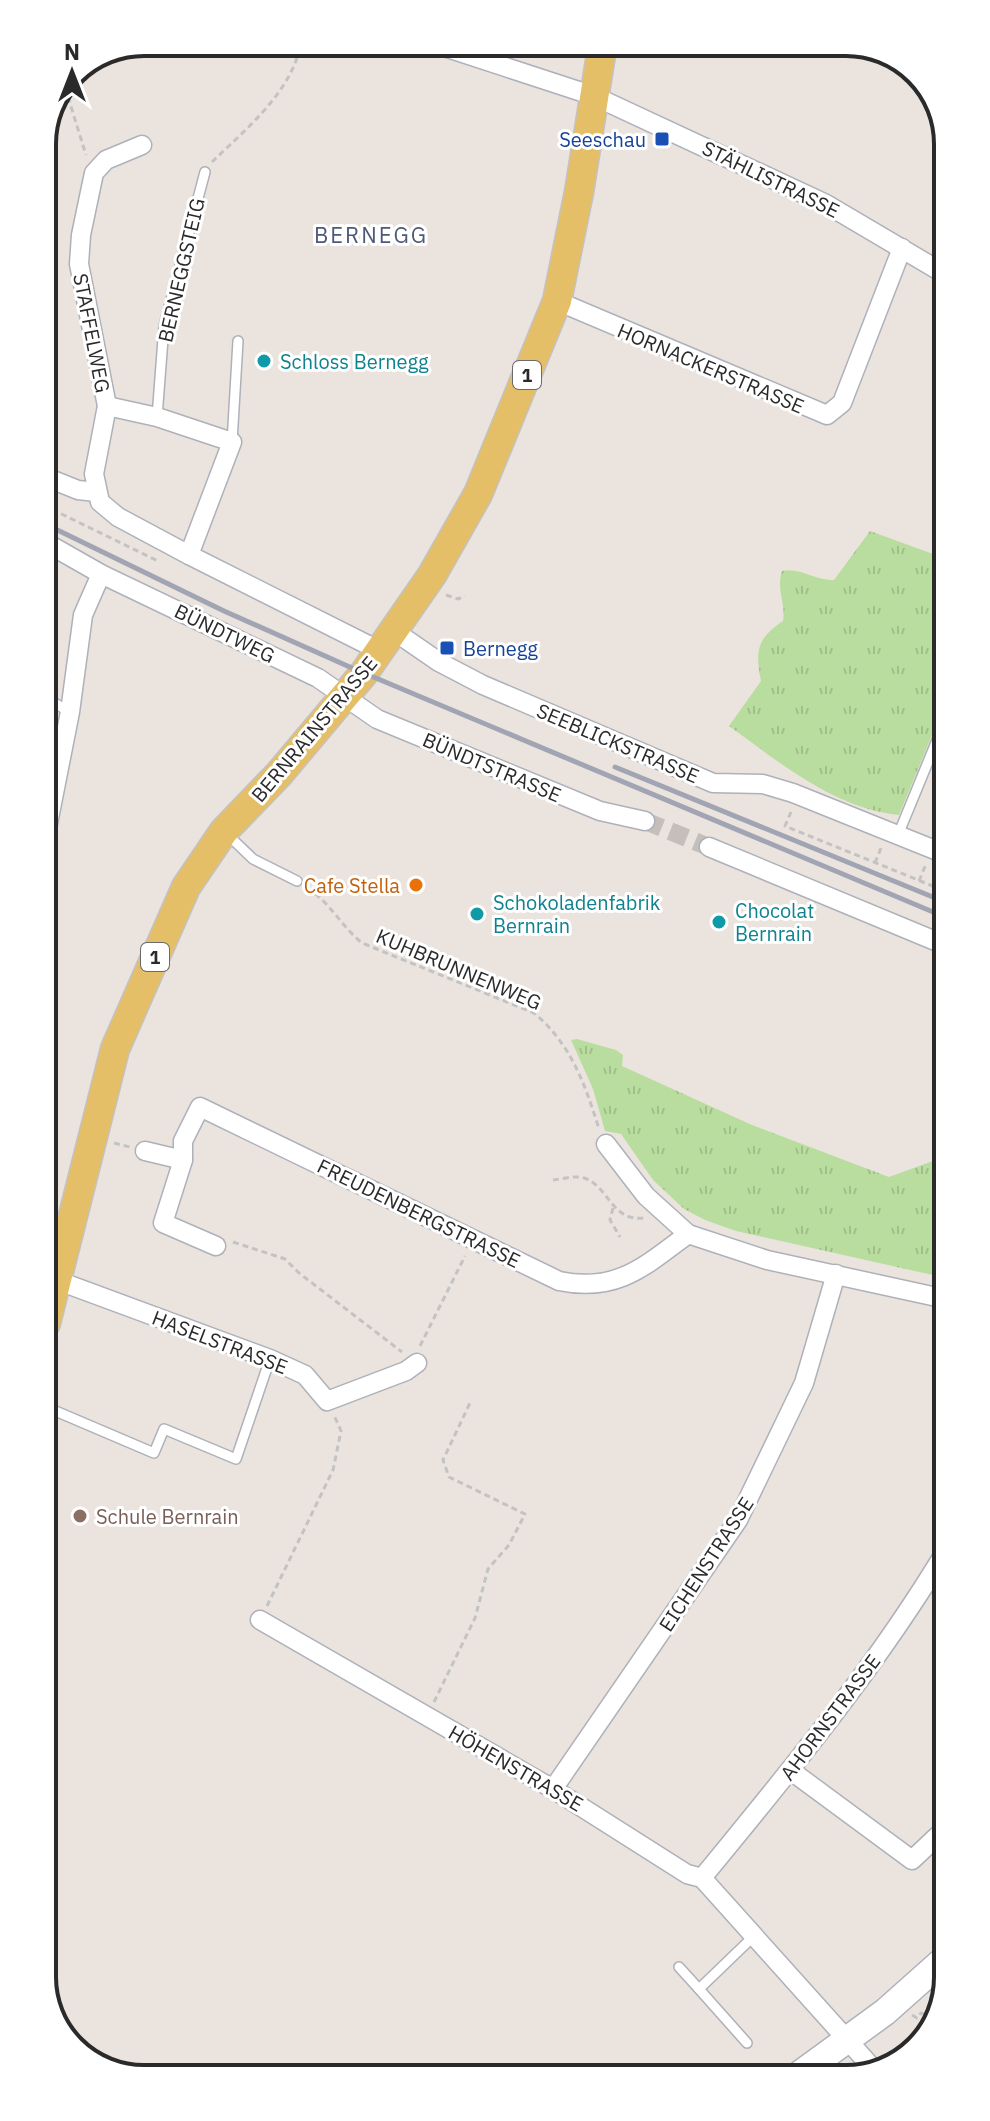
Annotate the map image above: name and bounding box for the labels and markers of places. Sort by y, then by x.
place label: Seeschau [559,126,646,153]
marker: Seeschau [653,130,671,148]
place label: Schloss Bernegg [280,348,429,375]
marker: Schloss Bernegg [255,352,273,370]
place label: Bernegg [463,635,538,662]
marker: Bernegg [438,639,456,657]
place label: Cafe Stella [304,872,400,899]
marker: Cafe Stella [407,876,425,894]
place label: Schokoladenfabrik Bernrain [493,889,661,939]
place label: Chocolat Bernrain [735,897,814,947]
marker: Schokoladenfabrik Bernrain [468,905,486,923]
marker: Chocolat Bernrain [710,913,728,931]
place label: Schule Bernrain [96,1503,239,1530]
marker: Schule Bernrain [71,1507,89,1525]

